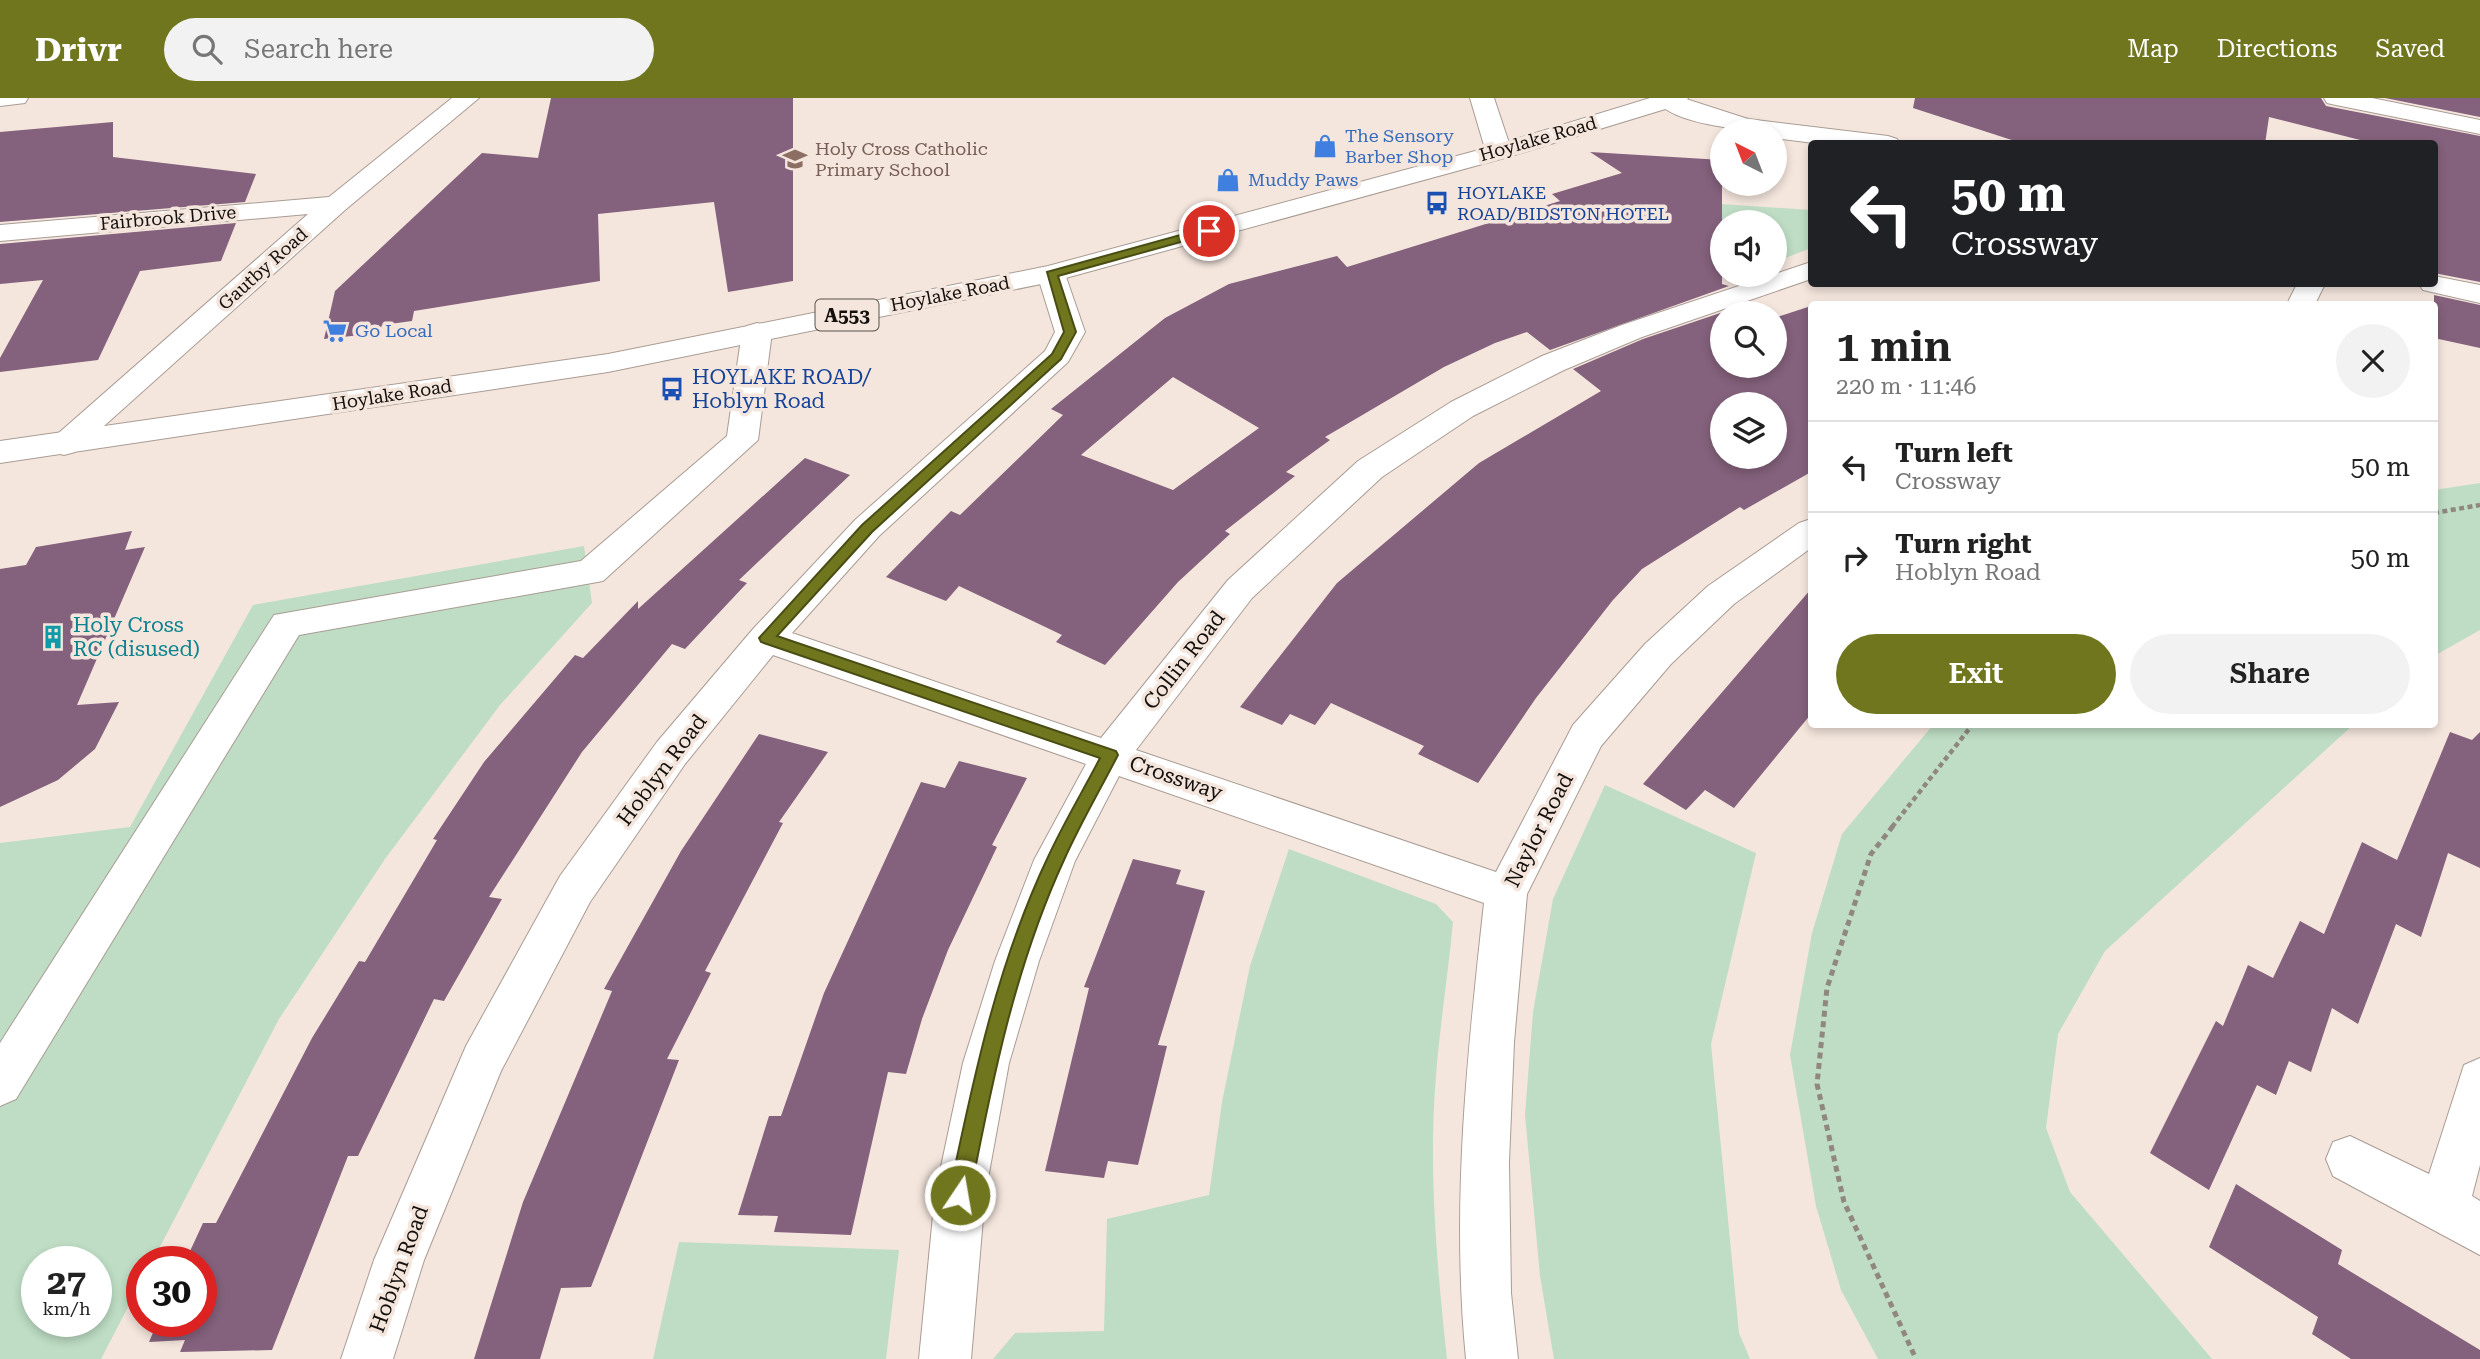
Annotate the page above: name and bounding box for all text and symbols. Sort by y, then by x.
search box [164,18,654,81]
text: Drivr [35,30,122,69]
icon: search [188,30,226,68]
text: Search here [244,34,393,64]
text: Map [2127,35,2179,63]
text: Directions [2217,35,2337,63]
text: Saved [2375,35,2445,63]
street label: Hoylake Road [1477,112,1599,165]
north arrow [1710,119,1787,196]
map controls [1710,119,1787,469]
place label: The Sensory Barber Shop [1345,125,1454,167]
shop icon: The Sensory Barber Shop [1311,132,1339,160]
place label: Holy Cross Catholic Primary School [815,138,988,180]
school or university icon: Holy Cross Catholic Primary School [781,145,809,173]
shop icon: Muddy Paws [1214,166,1242,194]
text: 50 m [1951,166,2066,223]
icon: left [1836,168,1927,259]
place label: Muddy Paws [1248,169,1358,190]
place label: HOYLAKE ROAD/BIDSTON HOTEL [1457,182,1669,224]
bus stop icon: HOYLAKE ROAD/BIDSTON HOTEL [1423,189,1451,217]
street label: Fairbrook Drive [99,201,237,234]
pin [1179,201,1239,261]
button: sound [1710,210,1787,287]
icon: arrive [1190,212,1228,250]
street label: Gautby Road [214,223,312,314]
text: Crossway [1951,225,2098,263]
street label: Hoylake Road [889,272,1012,315]
road number: A553 [816,300,878,330]
button: search [1710,301,1787,378]
supermarket icon: Go Local [321,317,349,345]
place label: Go Local [355,320,433,341]
text: 1 min [1836,322,1952,371]
button: close [2336,324,2410,398]
place label: HOYLAKE ROAD/ Hoblyn Road [692,365,872,413]
text: 220 m · 11:46 [1836,373,1976,400]
street label: Hoylake Road [331,375,454,414]
bus stop icon: HOYLAKE ROAD/ Hoblyn Road [658,375,686,403]
button: layers [1710,392,1787,469]
text: Turn left [1895,438,2013,468]
icon: left [1836,448,1874,486]
text: 50 m [2351,452,2410,482]
text: Crossway [1895,468,2001,495]
text: Turn right [1895,529,2031,559]
icon: right [1836,539,1874,577]
text: 50 m [2351,543,2410,573]
text: Hoblyn Road [1895,559,2041,586]
street label: Collin Road [1138,606,1230,714]
place label: Holy Cross RC (disused) [73,613,200,661]
building icon: Holy Cross RC (disused) [39,623,67,651]
button: Exit [1836,634,2116,714]
button: Share [2130,634,2410,714]
street label: Hoblyn Road [612,709,712,830]
street label: Crossway [1126,751,1226,805]
street label: Naylor Road [1500,769,1578,891]
position arrow [923,1158,997,1232]
street label: Hoblyn Road [365,1202,433,1336]
speed limit sign: 30 [126,1246,217,1337]
text: 27 [47,1262,86,1303]
text: km/h [42,1298,91,1319]

